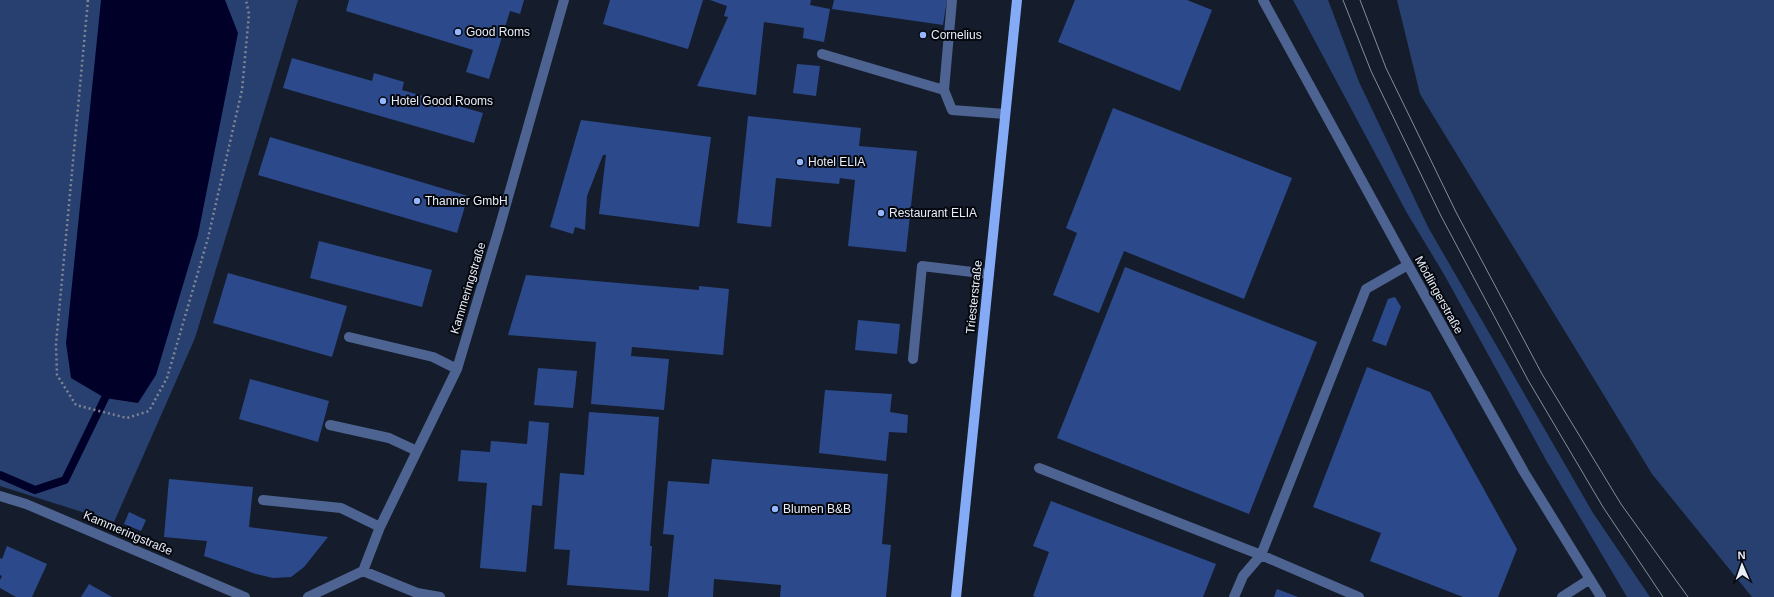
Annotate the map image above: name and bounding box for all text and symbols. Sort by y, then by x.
place label: Good Roms [466,25,530,39]
marker: Good Roms [453,27,463,37]
place label: Cornelius [931,28,982,42]
marker: Cornelius [918,30,928,40]
place label: Hotel Good Rooms [391,94,493,108]
marker: Hotel Good Rooms [378,96,388,106]
place label: Hotel ELIA [808,155,865,169]
marker: Hotel ELIA [795,157,805,167]
place label: Thanner GmbH [425,194,508,208]
marker: Thanner GmbH [412,196,422,206]
place label: Restaurant ELIA [889,206,977,220]
marker: Restaurant ELIA [876,208,886,218]
street label: Kammeringstraße [447,240,489,336]
street label: Mödlingerstraße [1412,254,1466,337]
street label: Triesterstraße [963,259,985,335]
place label: Blumen B&B [783,502,851,516]
marker: Blumen B&B [770,504,780,514]
street label: Kammeringstraße [81,508,175,558]
north arrow [1722,545,1762,585]
text: N [1737,549,1746,561]

